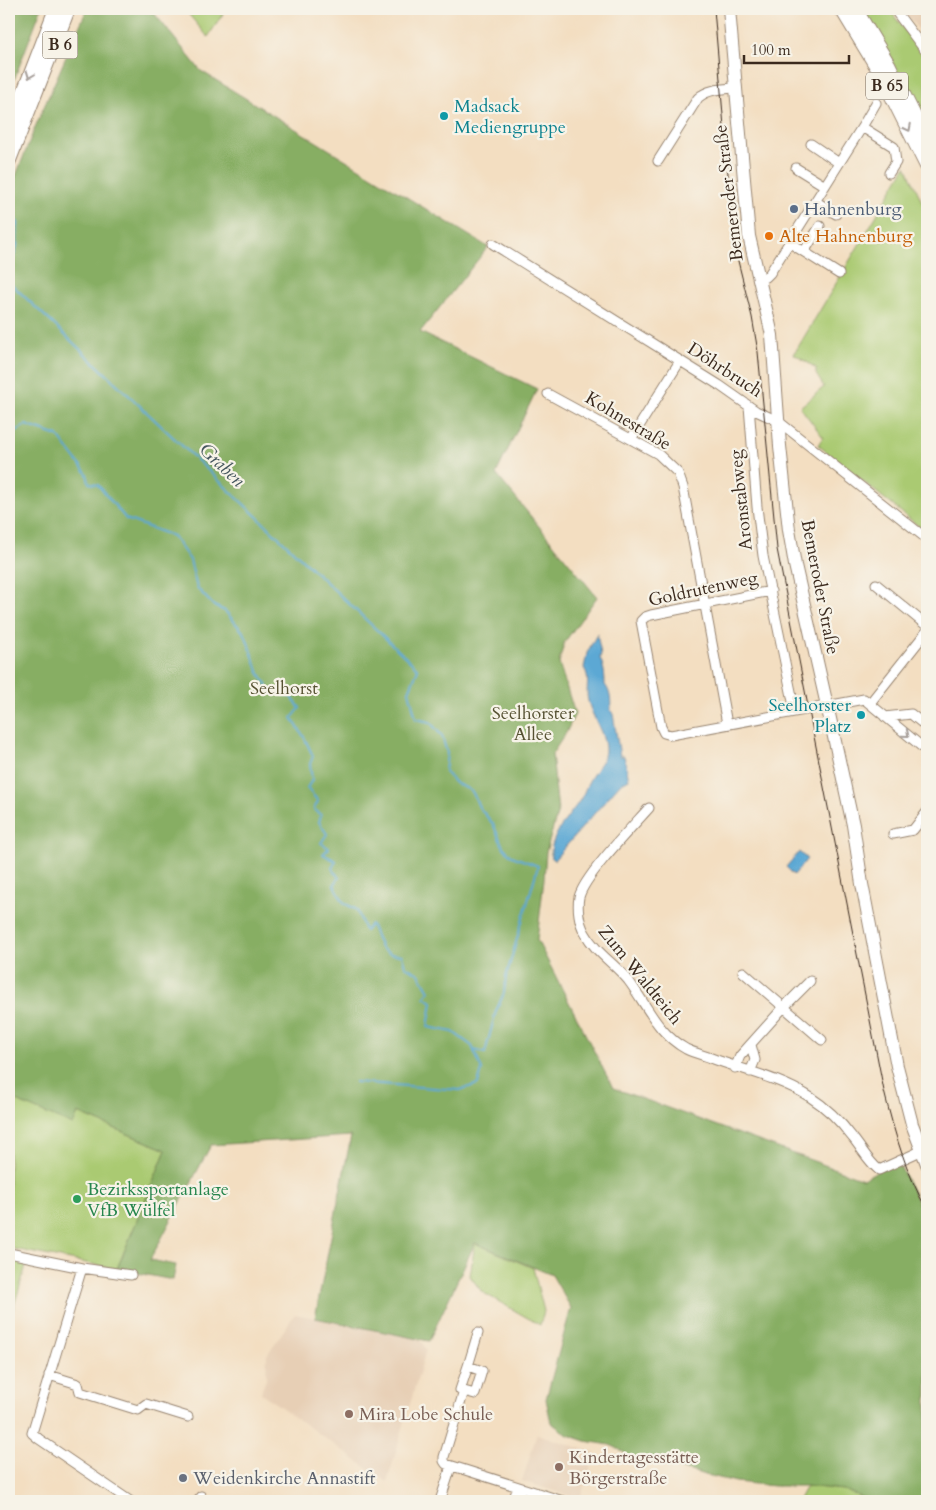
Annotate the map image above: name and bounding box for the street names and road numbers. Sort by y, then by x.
road number: B 6 [42,32,78,58]
road number: B 65 [866,72,908,100]
street label: Bemeroder Straße [708,123,750,263]
street label: Döhrbruch [683,336,768,404]
street label: Kohnestraße [580,385,676,457]
street label: Aronstabweg [723,447,759,552]
street label: Bemeroder Straße [795,517,845,657]
street label: Goldrutenweg [646,565,761,613]
street label: Zum Waldteich [592,920,688,1030]

